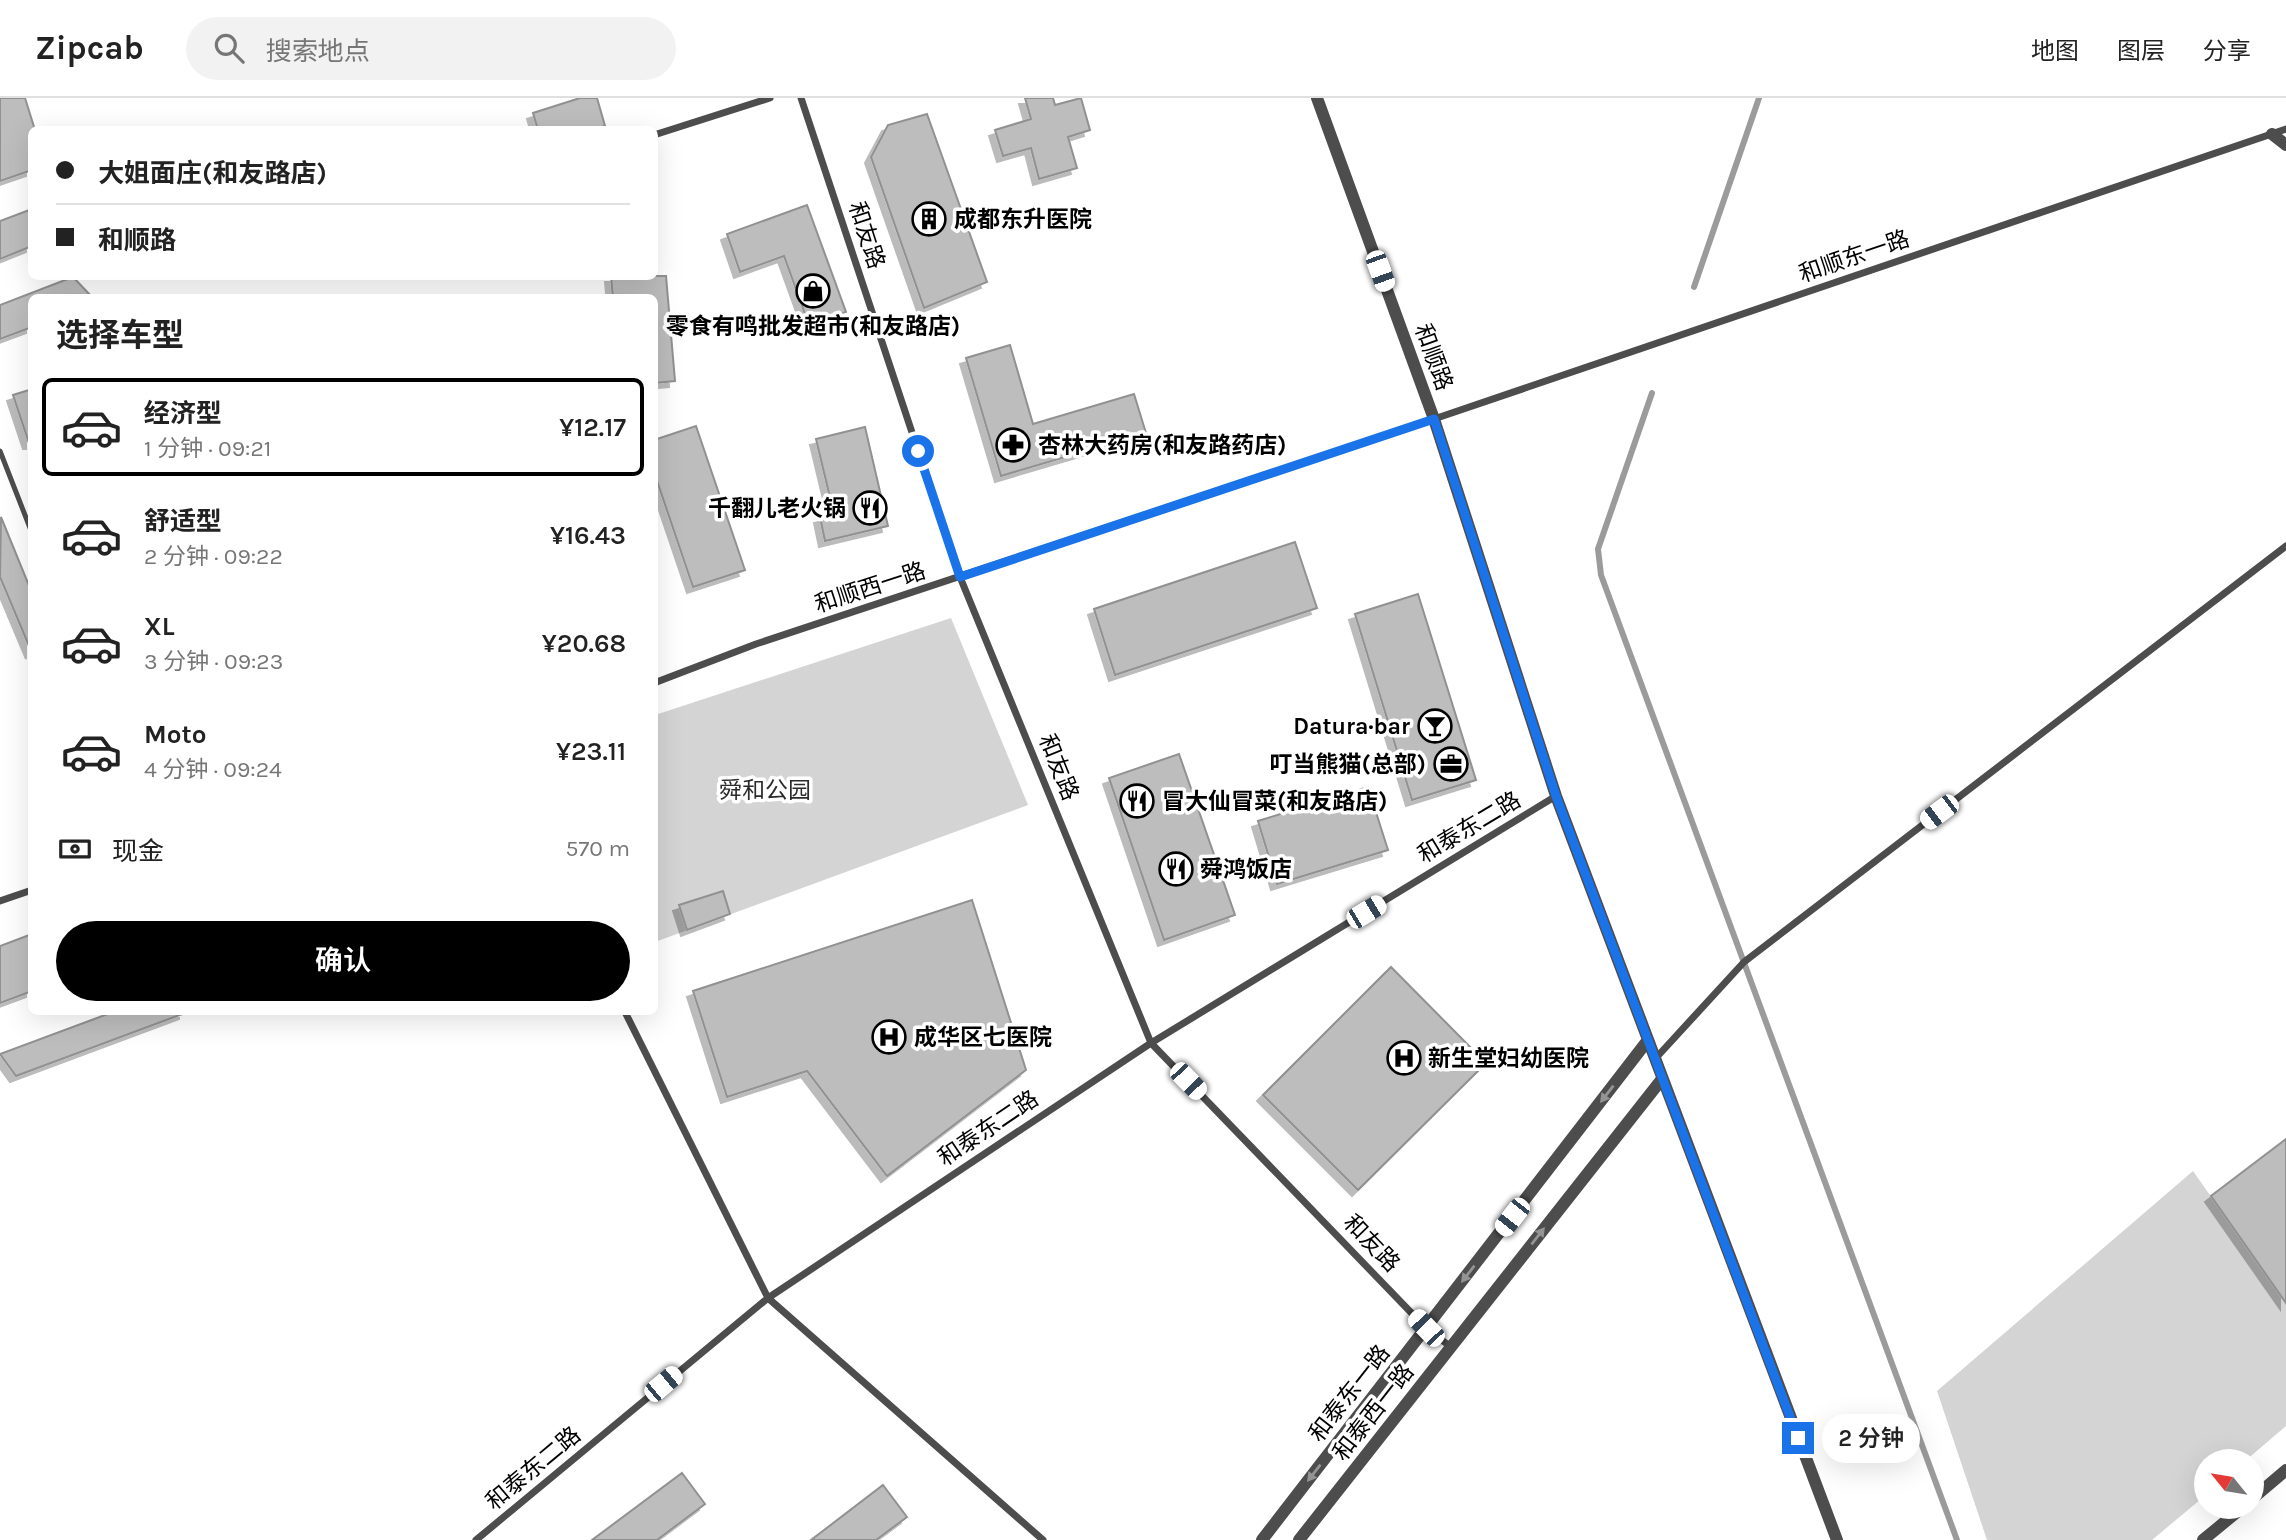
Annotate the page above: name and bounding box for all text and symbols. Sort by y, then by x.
search box [186,17,676,80]
text: Zipcab [35,29,144,67]
icon: search [210,29,248,67]
text: 搜索地点 [266,36,370,67]
text: 地图 [2031,37,2079,65]
text: 图层 [2117,37,2165,65]
text: 分享 [2203,37,2251,65]
text: 大姐面庄(和友路店) [98,158,327,189]
street label: 和友路 [843,198,890,272]
building icon: 成都东升医院 [910,200,948,238]
place label: 成都东升医院 [954,206,1092,233]
text: 和顺路 [98,225,176,256]
street label: 和顺东一路 [1795,225,1913,288]
car [1363,248,1398,294]
shop icon: 零食有鸣批发超市(和友路店) [794,272,832,310]
place label: 零食有鸣批发超市(和友路店) [666,313,960,340]
text: 选择车型 [56,317,184,354]
street label: 和顺路 [1409,320,1458,394]
icon: car [60,396,123,459]
text: 经济型 [144,398,222,429]
text: ¥12.17 [559,412,626,443]
pharmacy icon: 杏林大药房(和友路药店) [994,426,1032,464]
place label: 杏林大药房(和友路药店) [1038,432,1286,459]
text: 1 分钟 · 09:21 [144,435,271,462]
route start [902,435,934,467]
restaurant icon: 千翻儿老火锅 [851,489,889,527]
place label: 千翻儿老火锅 [708,495,846,522]
icon: car [60,504,123,567]
text: 舒适型 [144,506,222,537]
text: ¥16.43 [550,520,626,551]
text: 2 分钟 · 09:22 [144,543,283,570]
street label: 和顺西一路 [811,557,929,618]
text: XL [144,611,175,642]
icon: car [60,612,123,675]
text: ¥20.68 [542,628,626,659]
text: 3 分钟 · 09:23 [144,648,283,675]
bar icon: Datura·bar [1416,707,1454,745]
place label: Datura·bar [1293,713,1410,740]
text: Moto [144,719,206,750]
icon: car [60,720,123,783]
street label: 和友路 [1033,730,1084,804]
text: ¥23.11 [556,736,626,767]
office icon: 叮当熊猫(总部) [1432,745,1470,783]
place label: 叮当熊猫(总部) [1270,751,1426,778]
text: 4 分钟 · 09:24 [144,756,282,783]
park label: 舜和公园 [719,777,811,804]
restaurant icon: 冒大仙冒菜(和友路店) [1118,782,1156,820]
street label: 和泰东二路 [1413,786,1525,869]
place label: 冒大仙冒菜(和友路店) [1162,788,1387,815]
car [1916,791,1963,833]
icon: cash [56,830,94,868]
text: 570 m [566,835,630,862]
text: 现金 [112,836,164,867]
restaurant icon: 舜鸿饭店 [1157,850,1195,888]
place label: 舜鸿饭店 [1200,856,1292,883]
car [1343,892,1390,932]
button: 确认 [56,921,630,1001]
hospital icon: 成华区七医院 [870,1018,908,1056]
place label: 成华区七医院 [914,1024,1052,1051]
hospital icon: 新生堂妇幼医院 [1385,1039,1423,1077]
place label: 新生堂妇幼医院 [1428,1045,1589,1072]
car [1166,1059,1211,1103]
street label: 和泰东二路 [933,1085,1043,1172]
one-way arrow [1600,1085,1614,1103]
car [1491,1194,1534,1240]
street label: 和友路 [1338,1209,1405,1278]
one-way arrow [1530,1228,1545,1245]
one-way arrow [1461,1265,1475,1283]
car [1404,1306,1449,1350]
street label: 和泰东一路 [1303,1340,1395,1447]
street label: 和泰西一路 [1327,1359,1419,1466]
car [641,1362,686,1406]
callout: 2 分钟 [1822,1414,1920,1462]
street label: 和泰东二路 [481,1421,586,1516]
route end [1782,1422,1814,1454]
text: 2 分钟 [1838,1425,1904,1452]
north arrow [2194,1449,2264,1519]
map controls [2194,1449,2264,1519]
one-way arrow [1306,1464,1321,1482]

